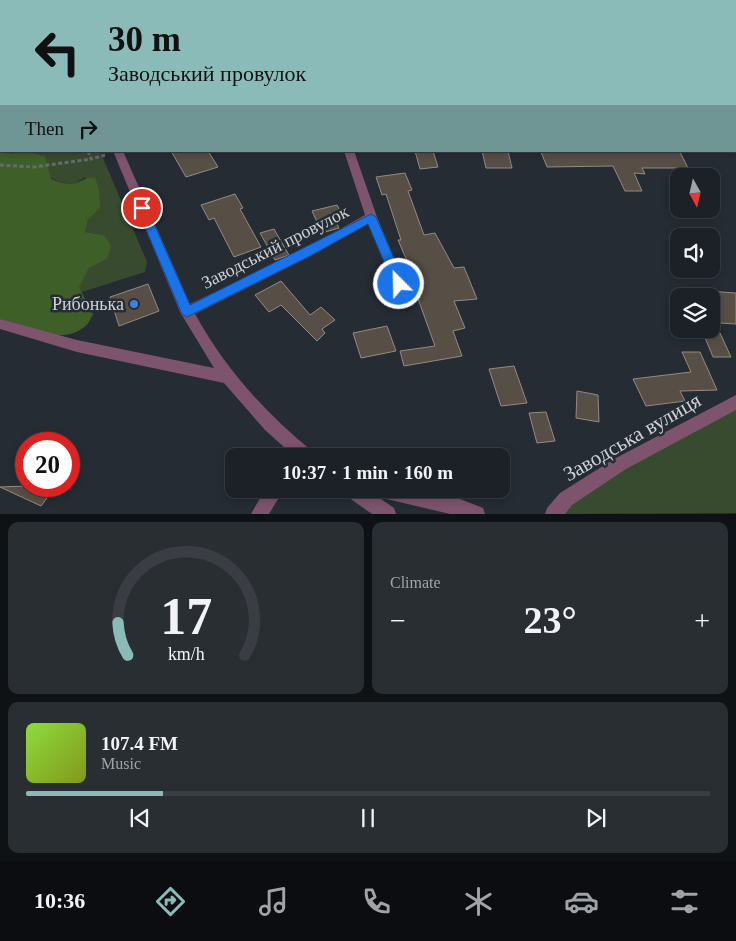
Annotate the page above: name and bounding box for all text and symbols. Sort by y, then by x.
icon: left [25,20,90,85]
text: 30 m [108,20,181,59]
text: Заводський провулок [108,61,306,86]
icon: right [74,115,102,143]
text: Then [25,118,64,139]
north arrow [670,168,720,218]
map controls [670,168,720,338]
pin [121,187,163,229]
icon: arrive [128,194,156,222]
street label: Заводський провулок [198,201,352,293]
button: sound [670,228,720,278]
position arrow [372,257,424,309]
button: layers [670,288,720,338]
place label: Рибонька [52,294,124,314]
marker: Рибонька [128,298,140,310]
street label: Заводська вулиця [559,388,705,486]
speed limit sign: 20 [15,432,80,497]
text: 10:37 · 1 min · 160 m [282,462,453,483]
text: Climate [390,574,441,591]
text: 17 [160,588,212,645]
text: 23° [523,599,577,641]
text: − [390,605,406,636]
text: + [694,605,710,636]
text: km/h [168,644,204,664]
text: 107.4 FM [101,733,178,754]
text: Music [101,755,141,772]
icon: previous [126,804,154,832]
icon: pause [354,804,382,832]
icon: next [582,804,610,832]
icon: directions [153,884,188,919]
icon: music [256,884,291,919]
icon: phone [359,884,394,919]
icon: climate [461,884,496,919]
icon: car [564,884,599,919]
icon: filters [667,884,702,919]
text: 10:36 [34,888,85,913]

